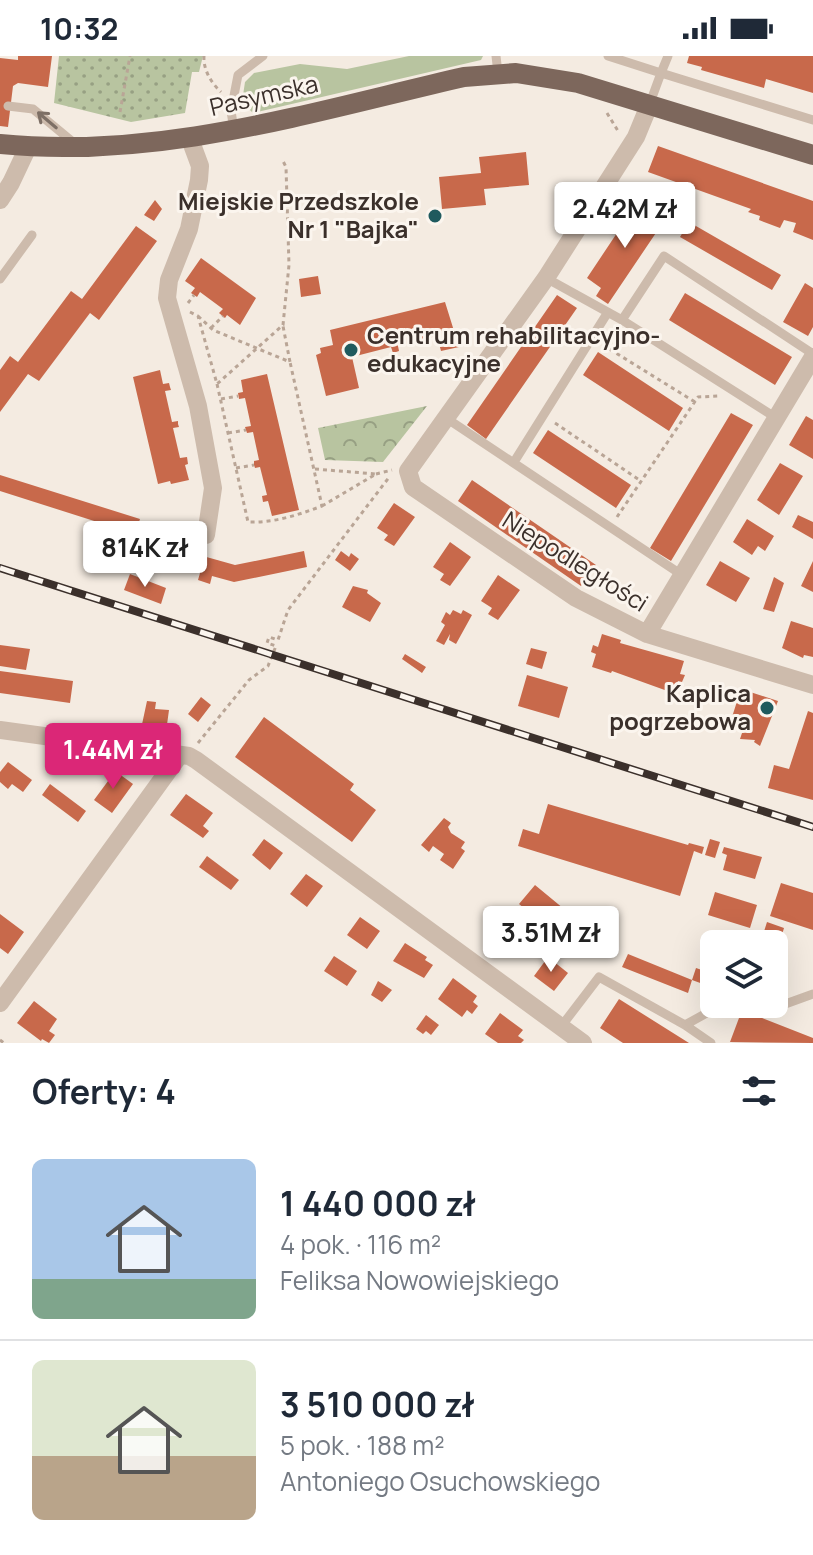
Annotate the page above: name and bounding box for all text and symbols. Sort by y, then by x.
text: 10:32 [40,8,118,49]
street label: Pasymska [206,66,321,123]
one-way arrow [37,111,58,129]
pin: 2.42M zł [542,182,708,250]
place label: Miejskie Przedszkole Nr 1 "Bajka" [178,184,419,245]
text: 2.42M zł [572,190,678,226]
marker: Miejskie Przedszkole Nr 1 "Bajka" [426,207,444,225]
place label: Centrum rehabilitacyjno- edukacyjne [367,318,660,379]
marker: Centrum rehabilitacyjno- edukacyjne [342,341,360,359]
street label: Niepodległości [497,503,655,619]
pin: 814K zł [71,521,219,589]
text: 814K zł [101,529,189,565]
place label: Kaplica pogrzebowa [609,676,751,737]
marker: Kaplica pogrzebowa [758,699,776,717]
pin: 1.44M zł [30,723,196,791]
text: 1.44M zł [63,731,163,767]
pin: 3.51M zł [468,906,634,974]
text: 3.51M zł [501,914,601,950]
map controls [700,930,788,1018]
button: layers [700,930,788,1018]
text: Oferty: 4 [32,1068,176,1114]
icon: filters [737,1069,781,1113]
text: 1 440 000 zł [280,1180,476,1226]
icon: home [96,1191,192,1287]
text: 4 pok. · 116 m² [280,1226,441,1262]
text: Feliksa Nowowiejskiego [280,1262,559,1298]
text: 3 510 000 zł [280,1381,475,1427]
icon: home [96,1392,192,1488]
text: 5 pok. · 188 m² [280,1427,445,1463]
text: Antoniego Osuchowskiego [280,1463,601,1499]

